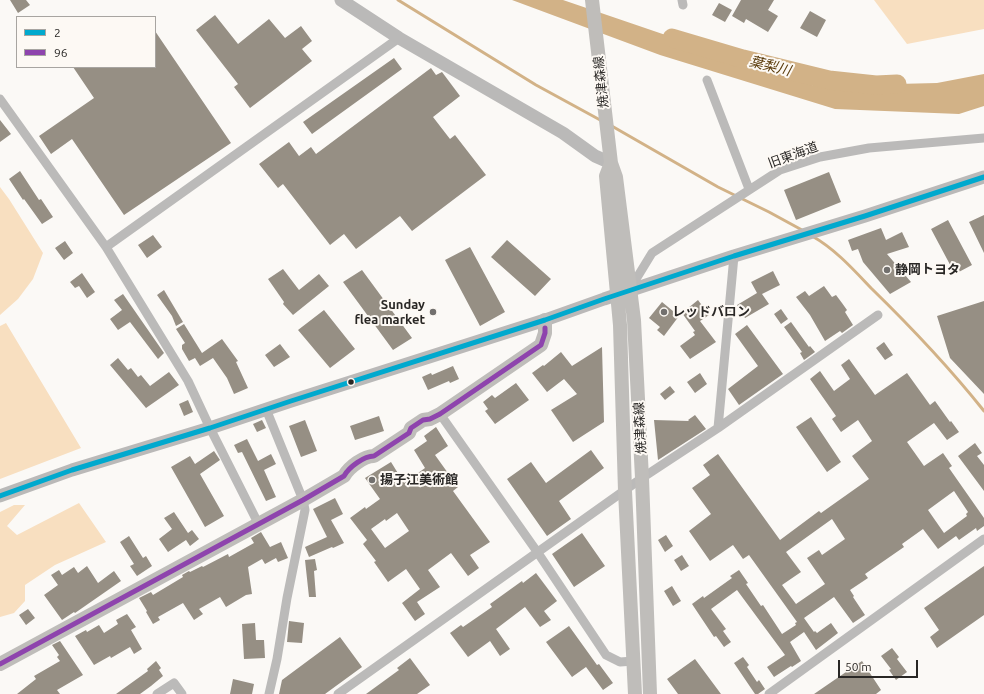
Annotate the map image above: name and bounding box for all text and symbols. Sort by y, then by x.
legend [16,16,156,68]
text: 2 [54,26,61,39]
text: 96 [54,46,68,59]
water label: 葉梨川 [748,53,792,79]
street label: 焼津森線 [591,55,611,109]
street label: 旧東海道 [766,139,820,171]
place label: 静岡トヨタ [895,262,960,278]
marker: 静岡トヨタ [882,265,892,275]
place label: Sunday flea market [355,297,425,328]
place label: レッドバロン [672,304,750,320]
marker: Sunday flea market [428,307,438,317]
marker: レッドバロン [659,307,669,317]
unlabelled marker [346,377,356,387]
street label: 焼津森線 [631,402,649,454]
place label: 揚子江美術館 [380,472,458,488]
marker: 揚子江美術館 [367,475,377,485]
scale bar [840,652,920,678]
text: 50 m [845,660,872,673]

